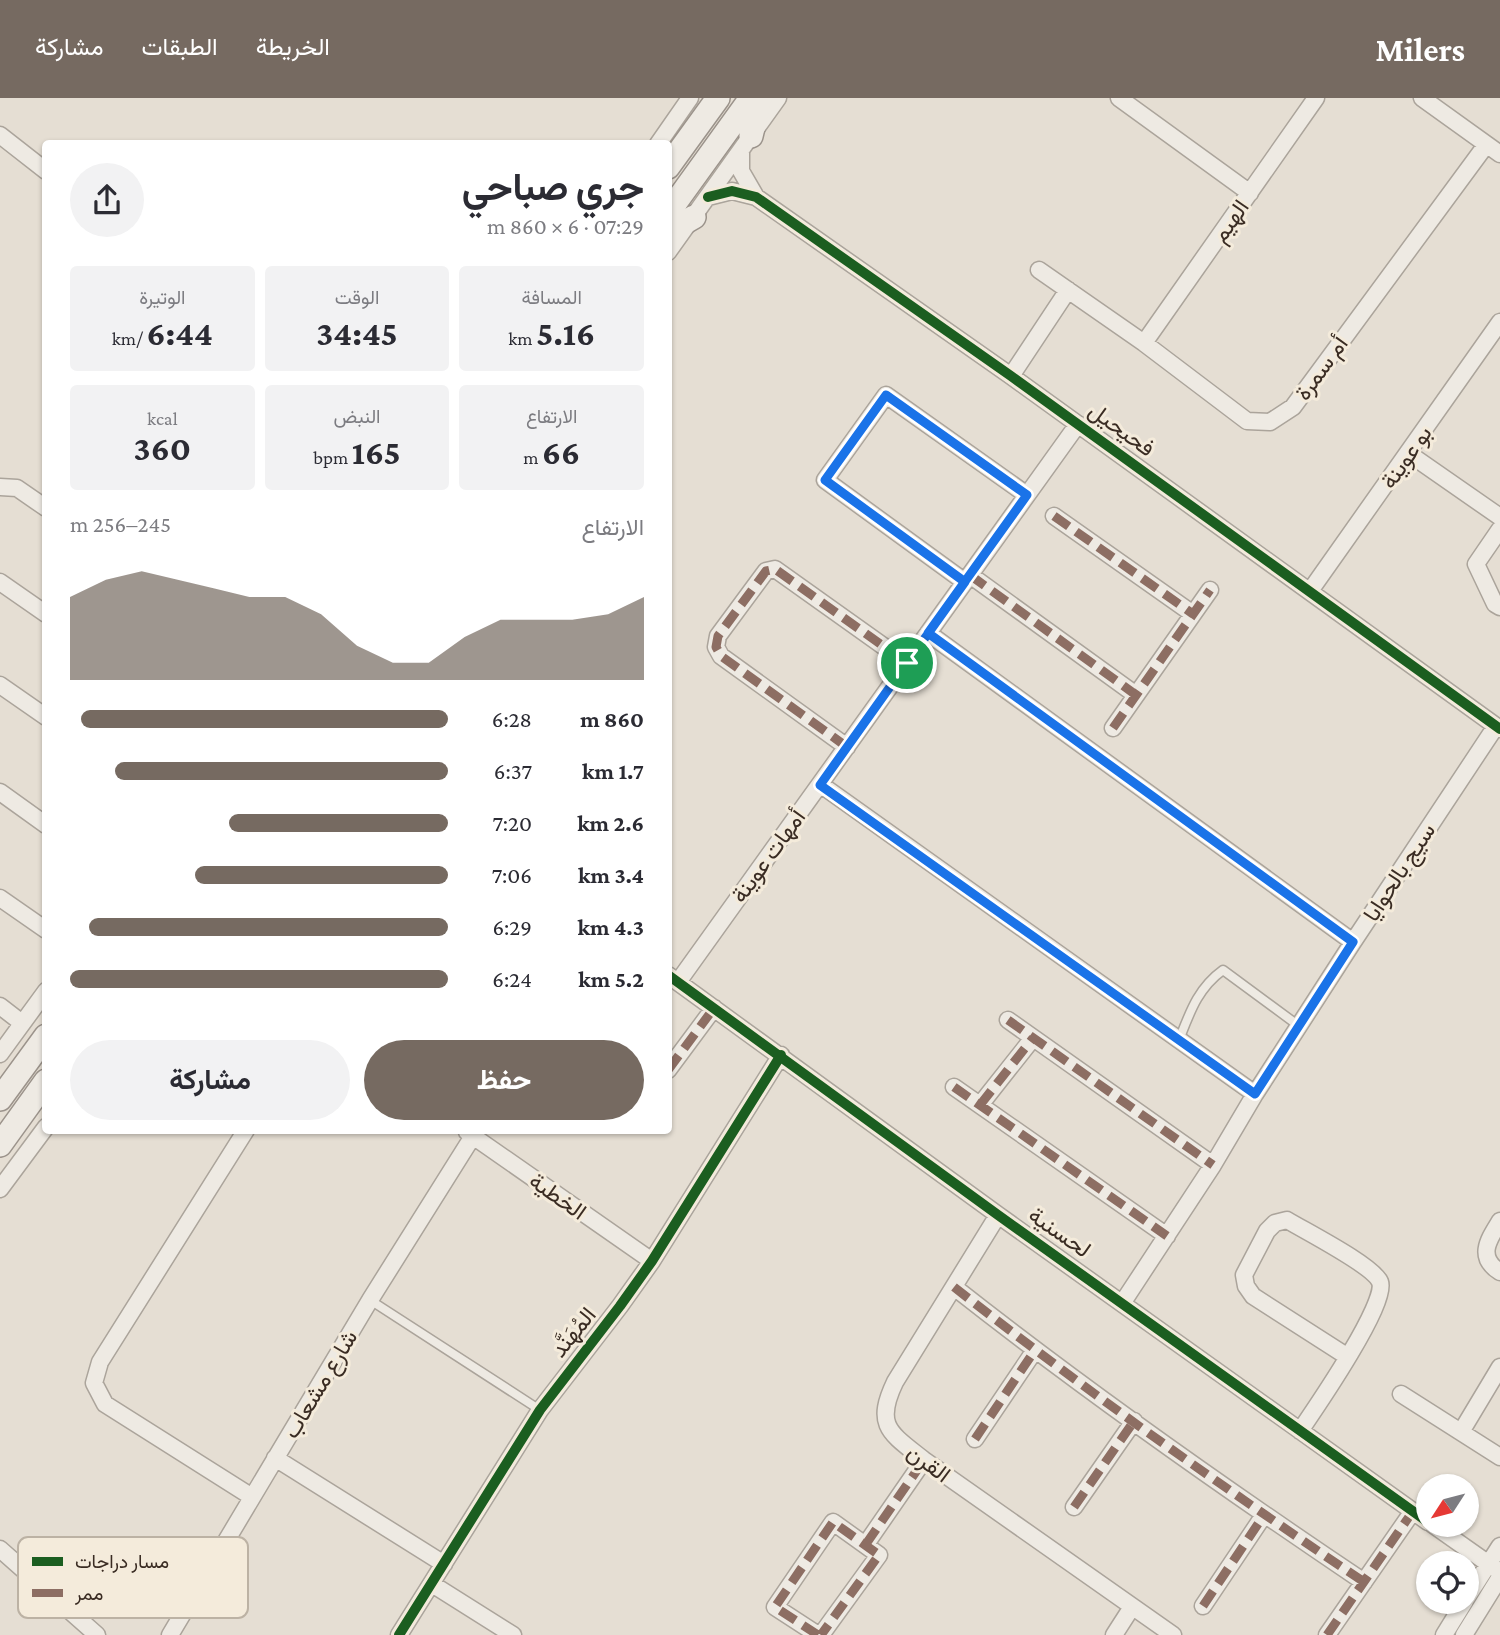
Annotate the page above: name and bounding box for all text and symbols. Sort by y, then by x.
text: Milers [1375,31,1465,68]
text: مشاركة [35,33,103,60]
text: الطبقات [141,33,218,60]
text: الخريطة [256,33,330,60]
button: share [70,163,144,237]
text: جري صباحي [462,166,644,208]
street label: الهيم [1206,195,1256,249]
text: 07:29 · 6 × 860 m [487,213,644,239]
text: الوتيرة [139,287,186,308]
text: الوقت [335,287,379,308]
text: المسافة [522,287,582,308]
text: 6:44 [146,314,213,353]
text: 34:45 [316,314,398,353]
text: 5.16 [536,314,595,353]
text: /km [112,328,146,349]
text: km [508,328,536,349]
street label: أم سمرة [1289,331,1354,406]
street label: فحيحيل [1084,397,1160,462]
text: النبض [334,406,381,427]
text: الارتفاع [526,406,577,427]
text: kcal [147,408,178,429]
street label: بو عوينة [1375,421,1438,494]
text: 360 [134,429,191,468]
text: 165 [352,433,401,472]
text: 66 [542,433,580,472]
text: bpm [313,447,352,468]
text: m [523,447,542,468]
text: 245–256 m [70,511,171,537]
text: الارتفاع [582,514,644,540]
pin [877,633,937,693]
icon: arrive [888,644,926,682]
text: 6:28 [492,706,532,732]
text: 860 m [580,706,644,732]
text: 6:37 [494,758,532,784]
text: 1.7 km [582,758,644,784]
street label: أمهات عوينة [726,804,812,909]
text: 7:20 [493,810,532,836]
text: 2.6 km [577,810,644,836]
street label: سيج بالحوايا [1358,818,1443,928]
text: 7:06 [492,862,532,888]
text: 3.4 km [578,862,644,888]
text: 6:29 [492,914,532,940]
text: 4.3 km [578,914,644,940]
text: 6:24 [492,966,532,992]
text: 5.2 km [578,966,644,992]
button: مشاركة [70,1040,350,1120]
button: حفظ [364,1040,644,1120]
street label: الخطية [525,1167,591,1225]
street label: لحسنية [1024,1201,1096,1263]
street label: المُهَنَّد [545,1302,602,1363]
street label: شارع مشعاب [278,1325,365,1444]
street label: القرن [901,1438,956,1489]
north arrow [1416,1474,1479,1536]
map controls [1416,1474,1479,1614]
legend [18,1537,248,1618]
text: مسار دراجات [75,1551,169,1573]
button: locate [1416,1551,1479,1614]
text: ممر [74,1583,103,1605]

